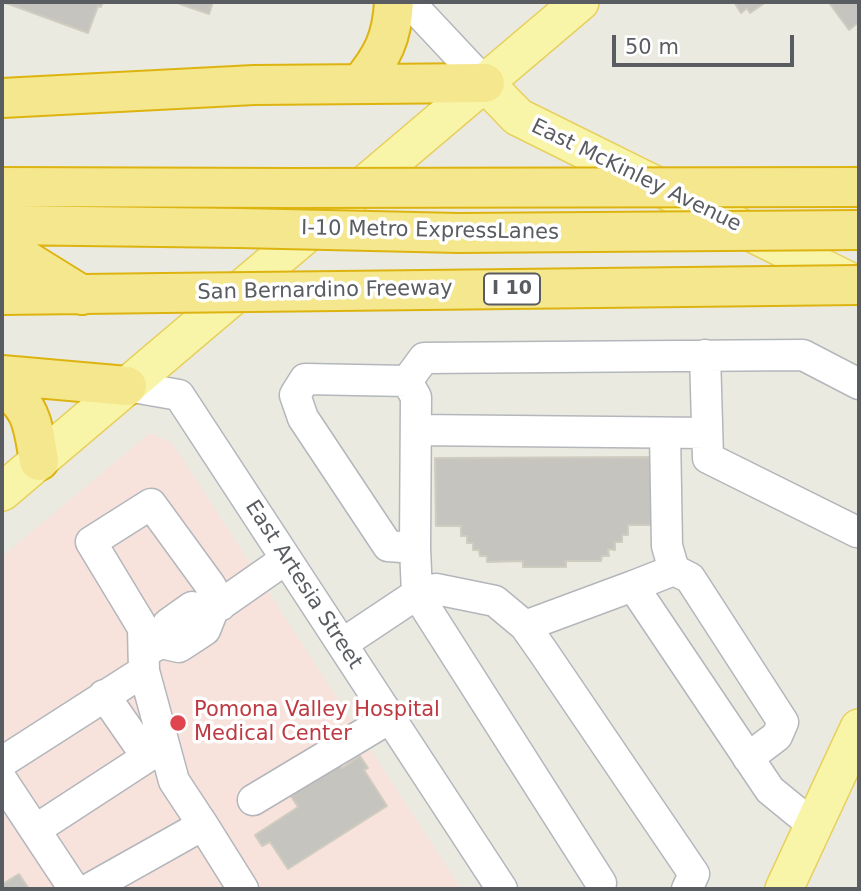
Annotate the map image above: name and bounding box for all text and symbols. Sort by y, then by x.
scale bar [616,21,798,65]
text: 50 m [625,35,679,59]
street label: East McKinley Avenue [527,114,745,238]
street label: I-10 Metro ExpressLanes [301,216,559,246]
road number: I 10 [484,274,540,304]
street label: San Bernardino Freeway [197,276,453,306]
street label: East Artesia Street [239,496,367,674]
place label: Pomona Valley Hospital Medical Center [194,698,440,748]
marker: Pomona Valley Hospital Medical Center [168,713,188,733]

